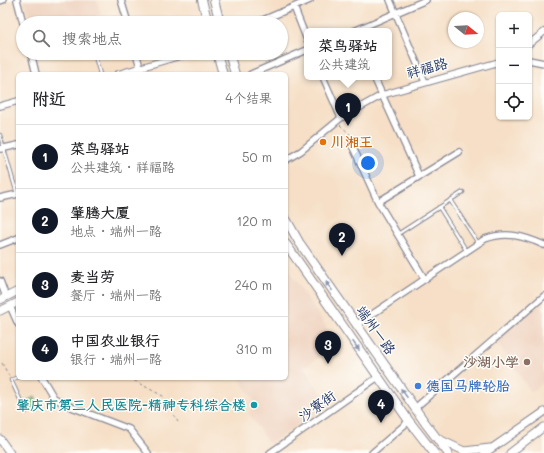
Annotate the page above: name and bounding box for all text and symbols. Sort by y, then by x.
north arrow [448,12,484,48]
map controls [496,12,532,120]
button: + [496,12,532,48]
search box [16,16,288,60]
icon: search [30,27,52,49]
text: 搜索地点 [62,28,122,48]
popup [304,28,392,80]
text: 菜鸟驿站 [318,35,378,55]
button: − [496,48,532,84]
street label: 祥福路 [404,53,450,82]
text: 公共建筑 [318,55,370,72]
button: locate [496,84,532,120]
text: 附近 [32,87,66,109]
text: 4个结果 [225,89,272,106]
pin: 1 [335,93,361,126]
place label: 川湘王 [331,132,373,151]
marker: 川湘王 [318,137,328,147]
text: 菜鸟驿站 [70,138,130,158]
text: 1 [42,148,48,165]
text: 50 m [242,148,272,165]
your location [358,153,378,173]
text: 公共建筑 · 祥福路 [70,158,175,175]
text: 肇腾大厦 [70,202,130,222]
text: 2 [41,212,49,229]
text: 120 m [236,212,272,229]
text: 地点 · 端州一路 [70,222,162,239]
pin: 2 [329,223,355,256]
text: 麦当劳 [70,266,115,286]
text: 3 [41,276,49,293]
text: 240 m [235,276,272,293]
one-way arrow [325,281,333,291]
text: 餐厅 · 端州一路 [70,286,162,303]
street label: 端州一路 [353,301,400,358]
text: 中国农业银行 [70,330,160,350]
pin: 3 [315,331,341,364]
text: 4 [41,340,49,357]
text: 310 m [236,340,272,357]
one-way arrow [352,340,360,351]
text: 银行 · 端州一路 [70,350,162,367]
place label: 沙湖小学 [463,352,519,371]
marker: 沙湖小学 [522,357,532,367]
place label: 德国马牌轮胎 [426,376,510,395]
marker: 德国马牌轮胎 [413,381,423,391]
street label: 沙寮街 [294,386,339,425]
one-way arrow [400,387,408,398]
pin: 4 [368,390,394,423]
place label: 肇庆市第三人民医院-精神专科综合楼 [16,395,246,414]
marker: 肇庆市第三人民医院-精神专科综合楼 [249,400,259,410]

